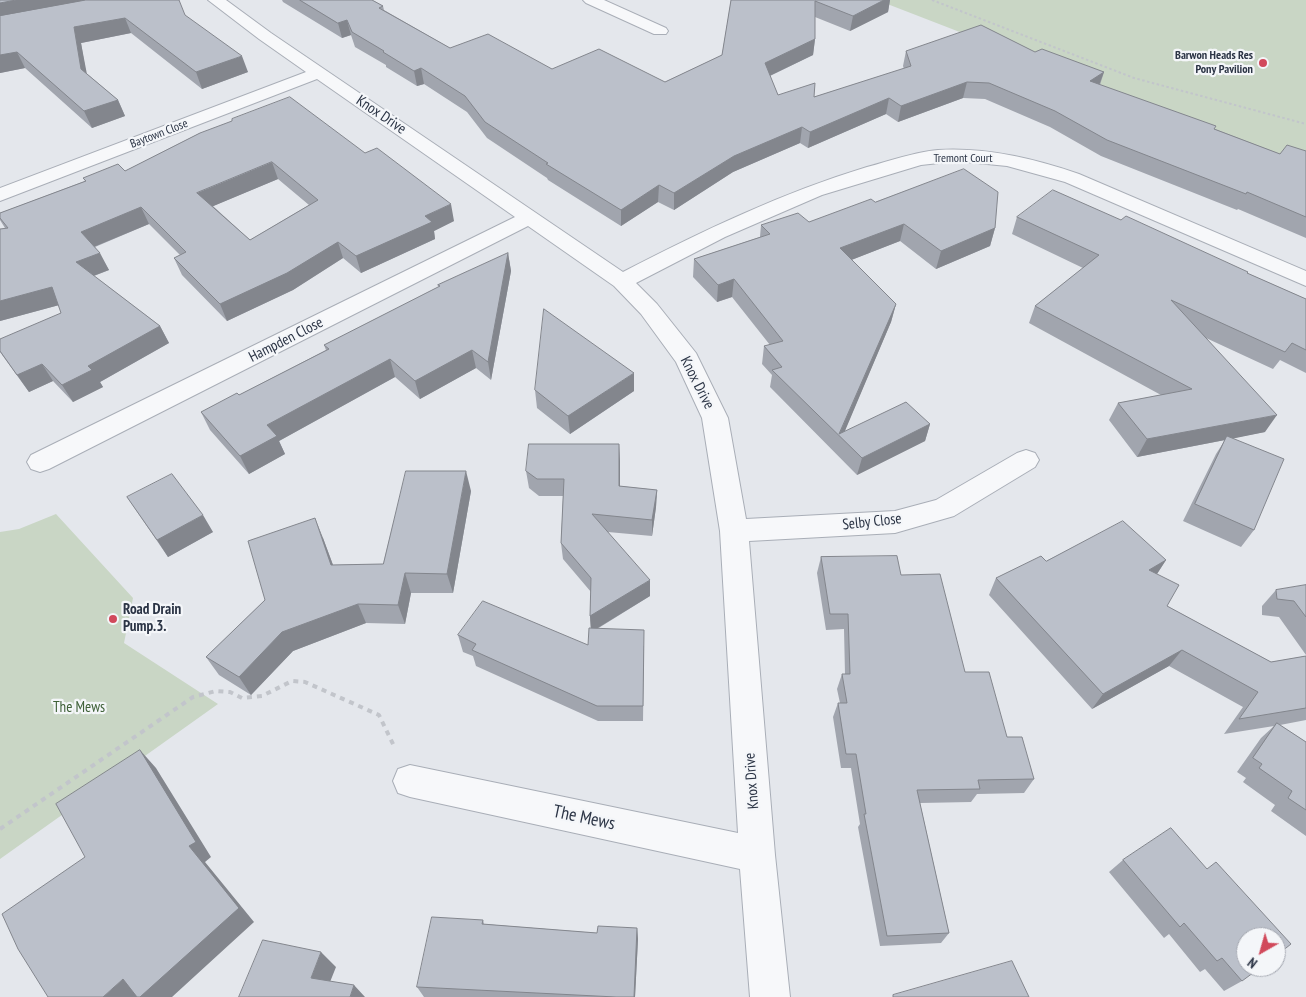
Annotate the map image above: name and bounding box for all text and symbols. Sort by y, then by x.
place label: Barwon Heads Res Pony Pavilion [1175,49,1253,77]
marker: Barwon Heads Res Pony Pavilion [1257,57,1269,69]
street label: Knox Drive [353,92,409,138]
street label: Baytown Close [128,116,190,152]
street label: Tremont Court [933,152,993,166]
street label: Hampden Close [246,314,326,366]
street label: Knox Drive [676,354,718,412]
street label: Selby Close [842,510,902,534]
place label: Road Drain Pump.3. [123,601,181,636]
marker: Road Drain Pump.3. [107,613,119,625]
park label: The Mews [53,699,105,717]
street label: Knox Drive [741,752,763,810]
street label: The Mews [551,801,617,835]
north arrow [1236,927,1286,977]
text: N [1244,954,1261,972]

